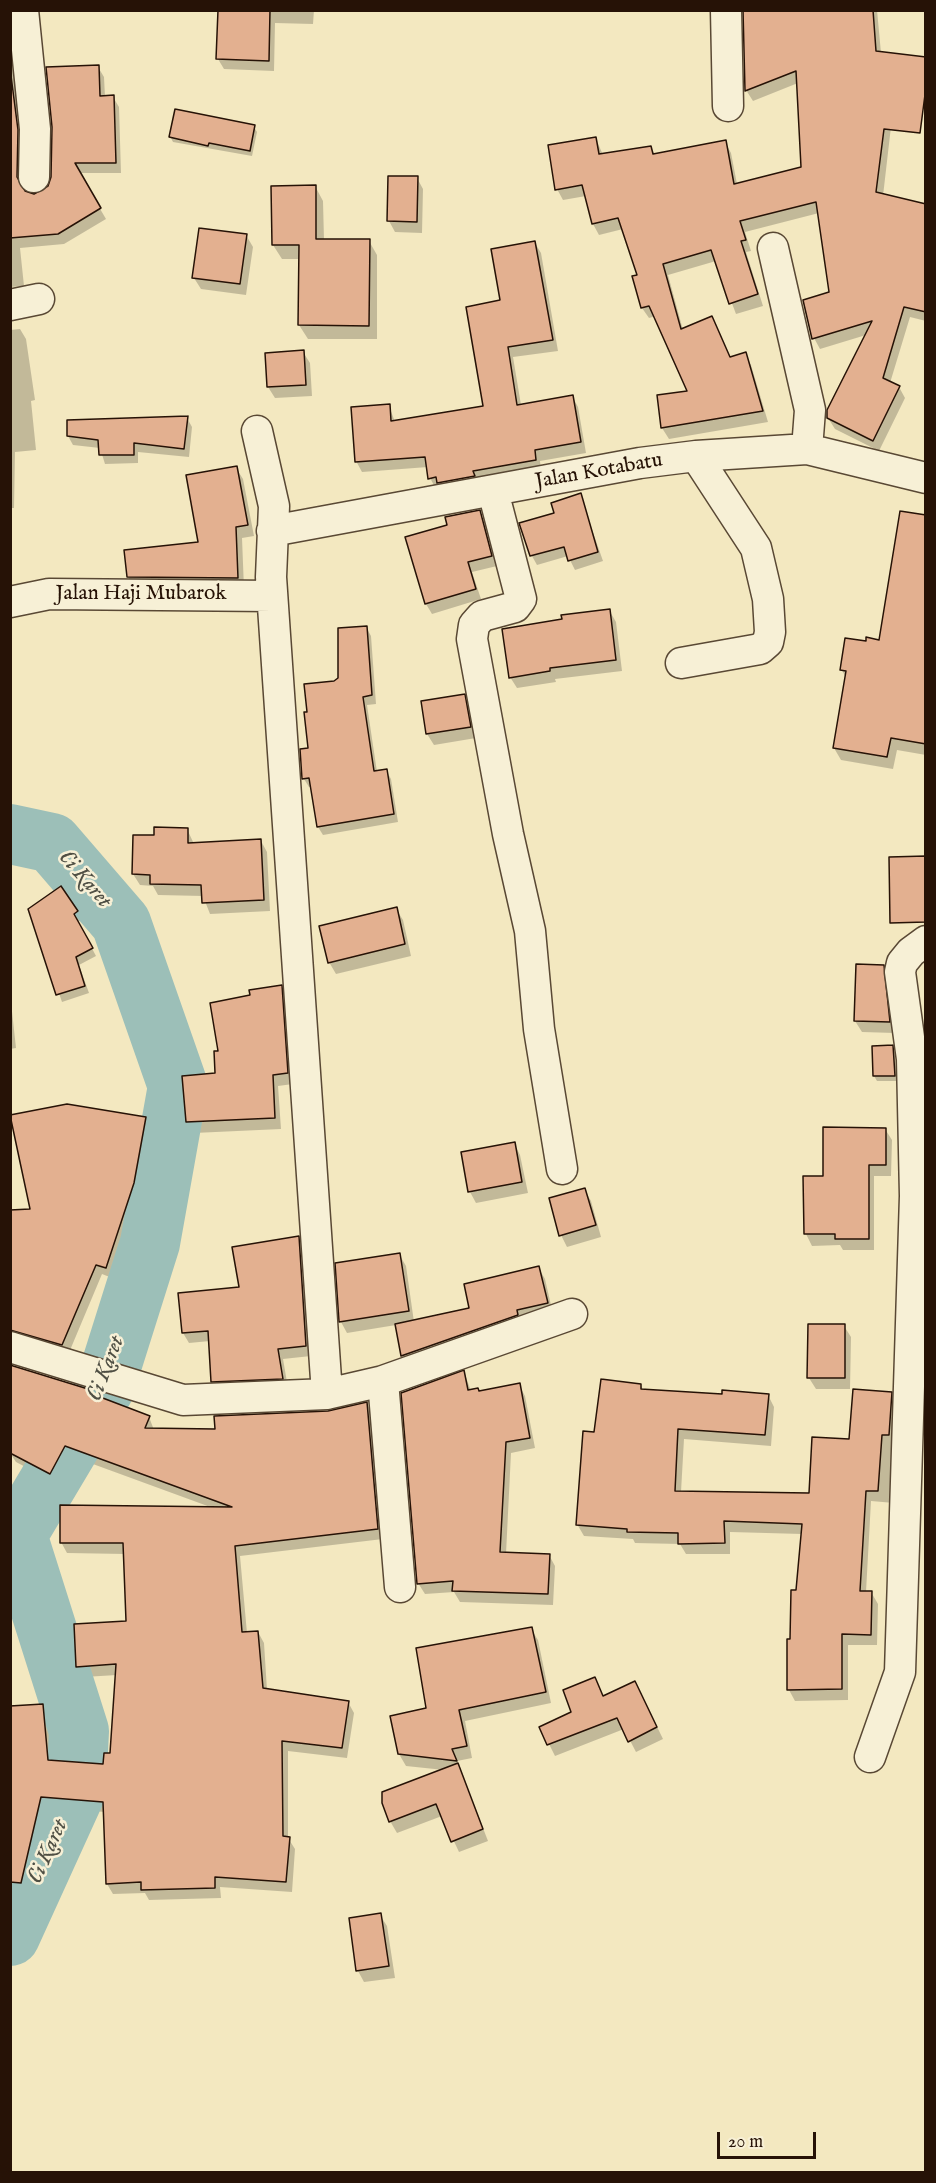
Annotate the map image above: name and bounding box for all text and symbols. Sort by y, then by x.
street label: Jalan Kotabatu [533,448,665,496]
street label: Jalan Haji Mubarok [56,582,226,608]
water label: Ci Karet [52,846,116,914]
water label: Ci Karet [83,1333,131,1405]
water label: Ci Karet [23,1816,75,1888]
scale bar [720,2120,819,2158]
text: 20 m [728,2131,763,2154]

